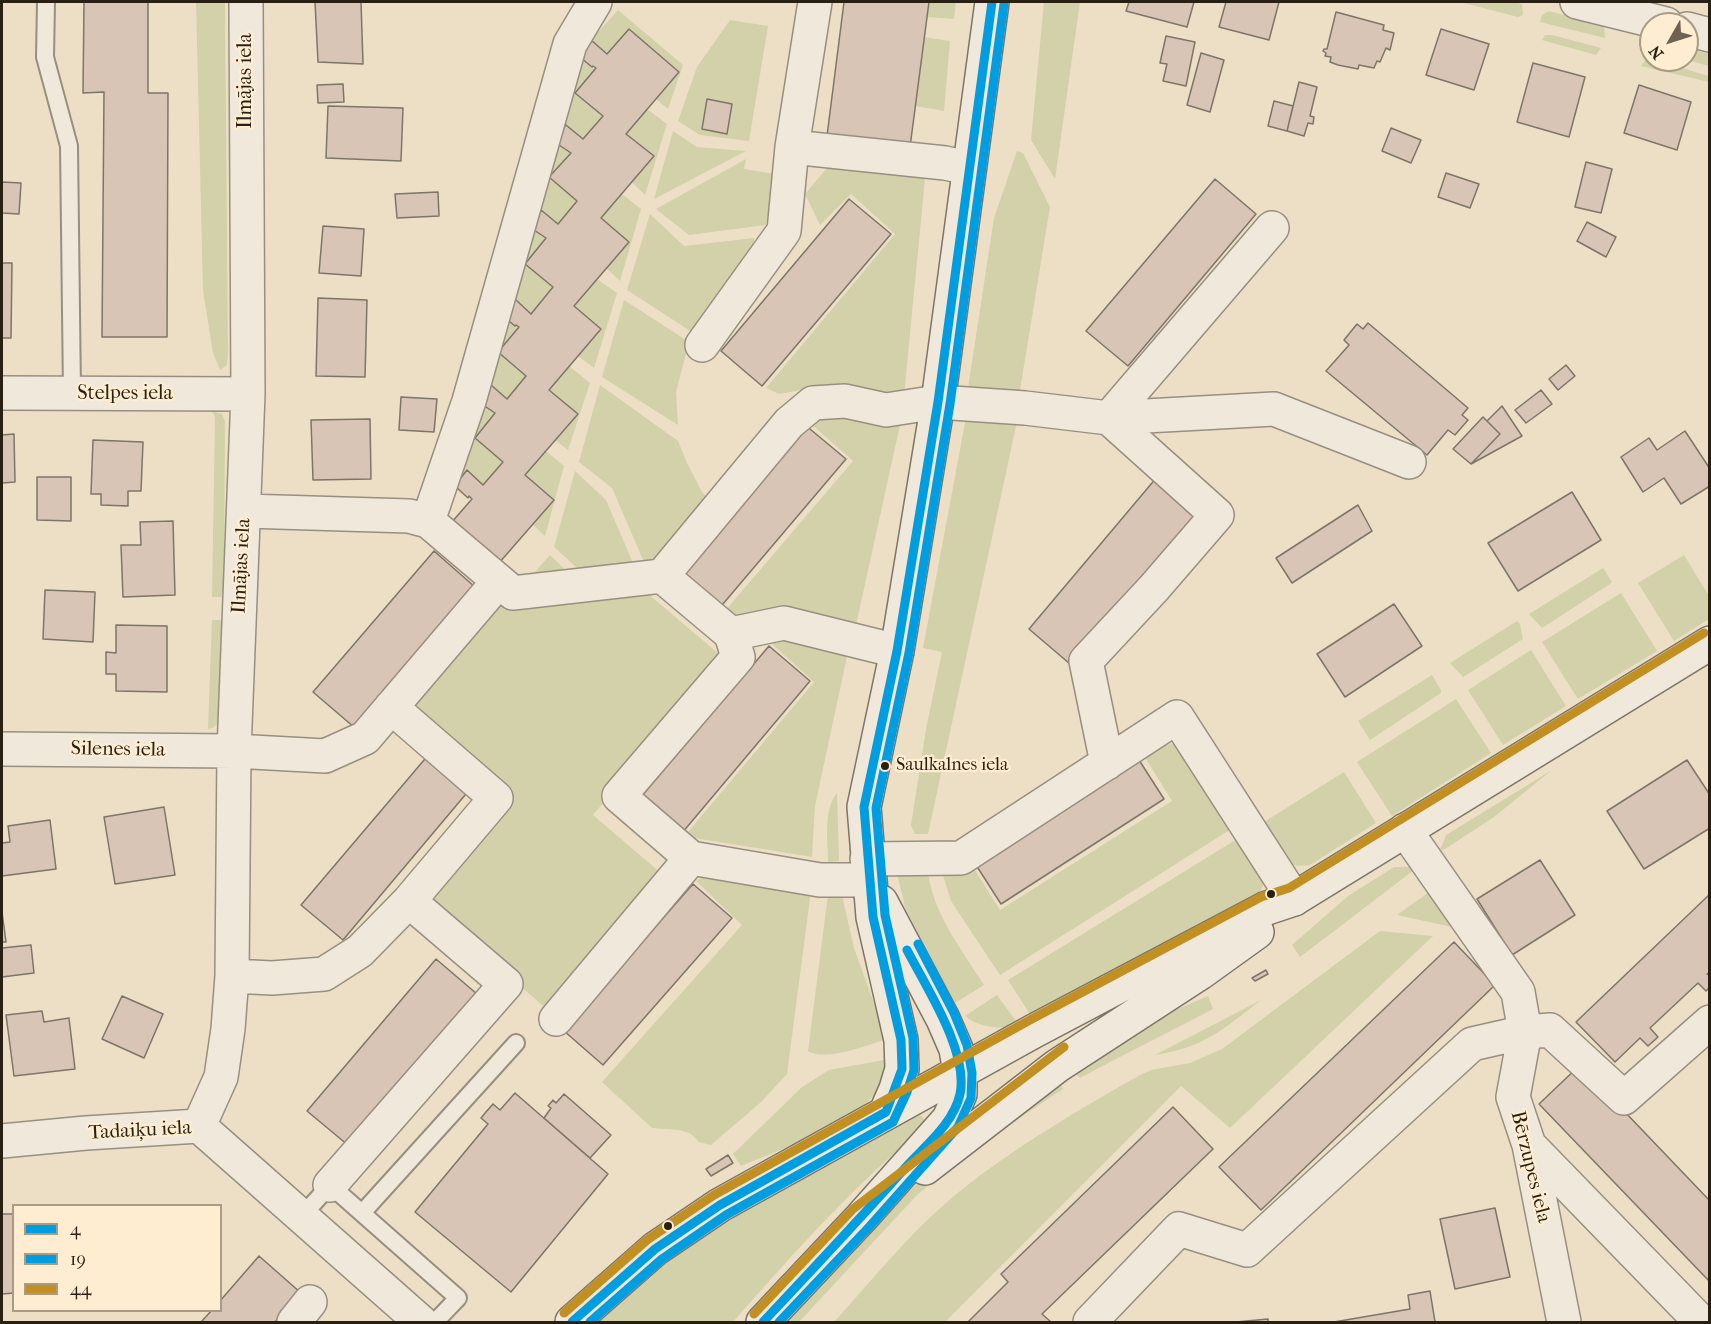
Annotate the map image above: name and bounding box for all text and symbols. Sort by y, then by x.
north arrow [1639,12,1699,72]
street label: Ilmājas iela [234,33,258,129]
text: N [1645,42,1667,63]
street label: Stelpes iela [77,382,173,406]
street label: Ilmājas iela [228,518,256,614]
street label: Silenes iela [70,737,166,763]
place label: Saulkalnes iela [896,755,1008,777]
marker: Saulkalnes iela [879,760,891,772]
unlabelled marker [1265,888,1277,900]
street label: Bērzupes iela [1505,1109,1555,1225]
street label: Tadaiķu iela [88,1116,192,1146]
legend [12,1204,222,1312]
text: 4 [70,1219,81,1240]
unlabelled marker [662,1220,674,1232]
text: 19 [70,1249,86,1270]
text: 44 [70,1279,91,1300]

